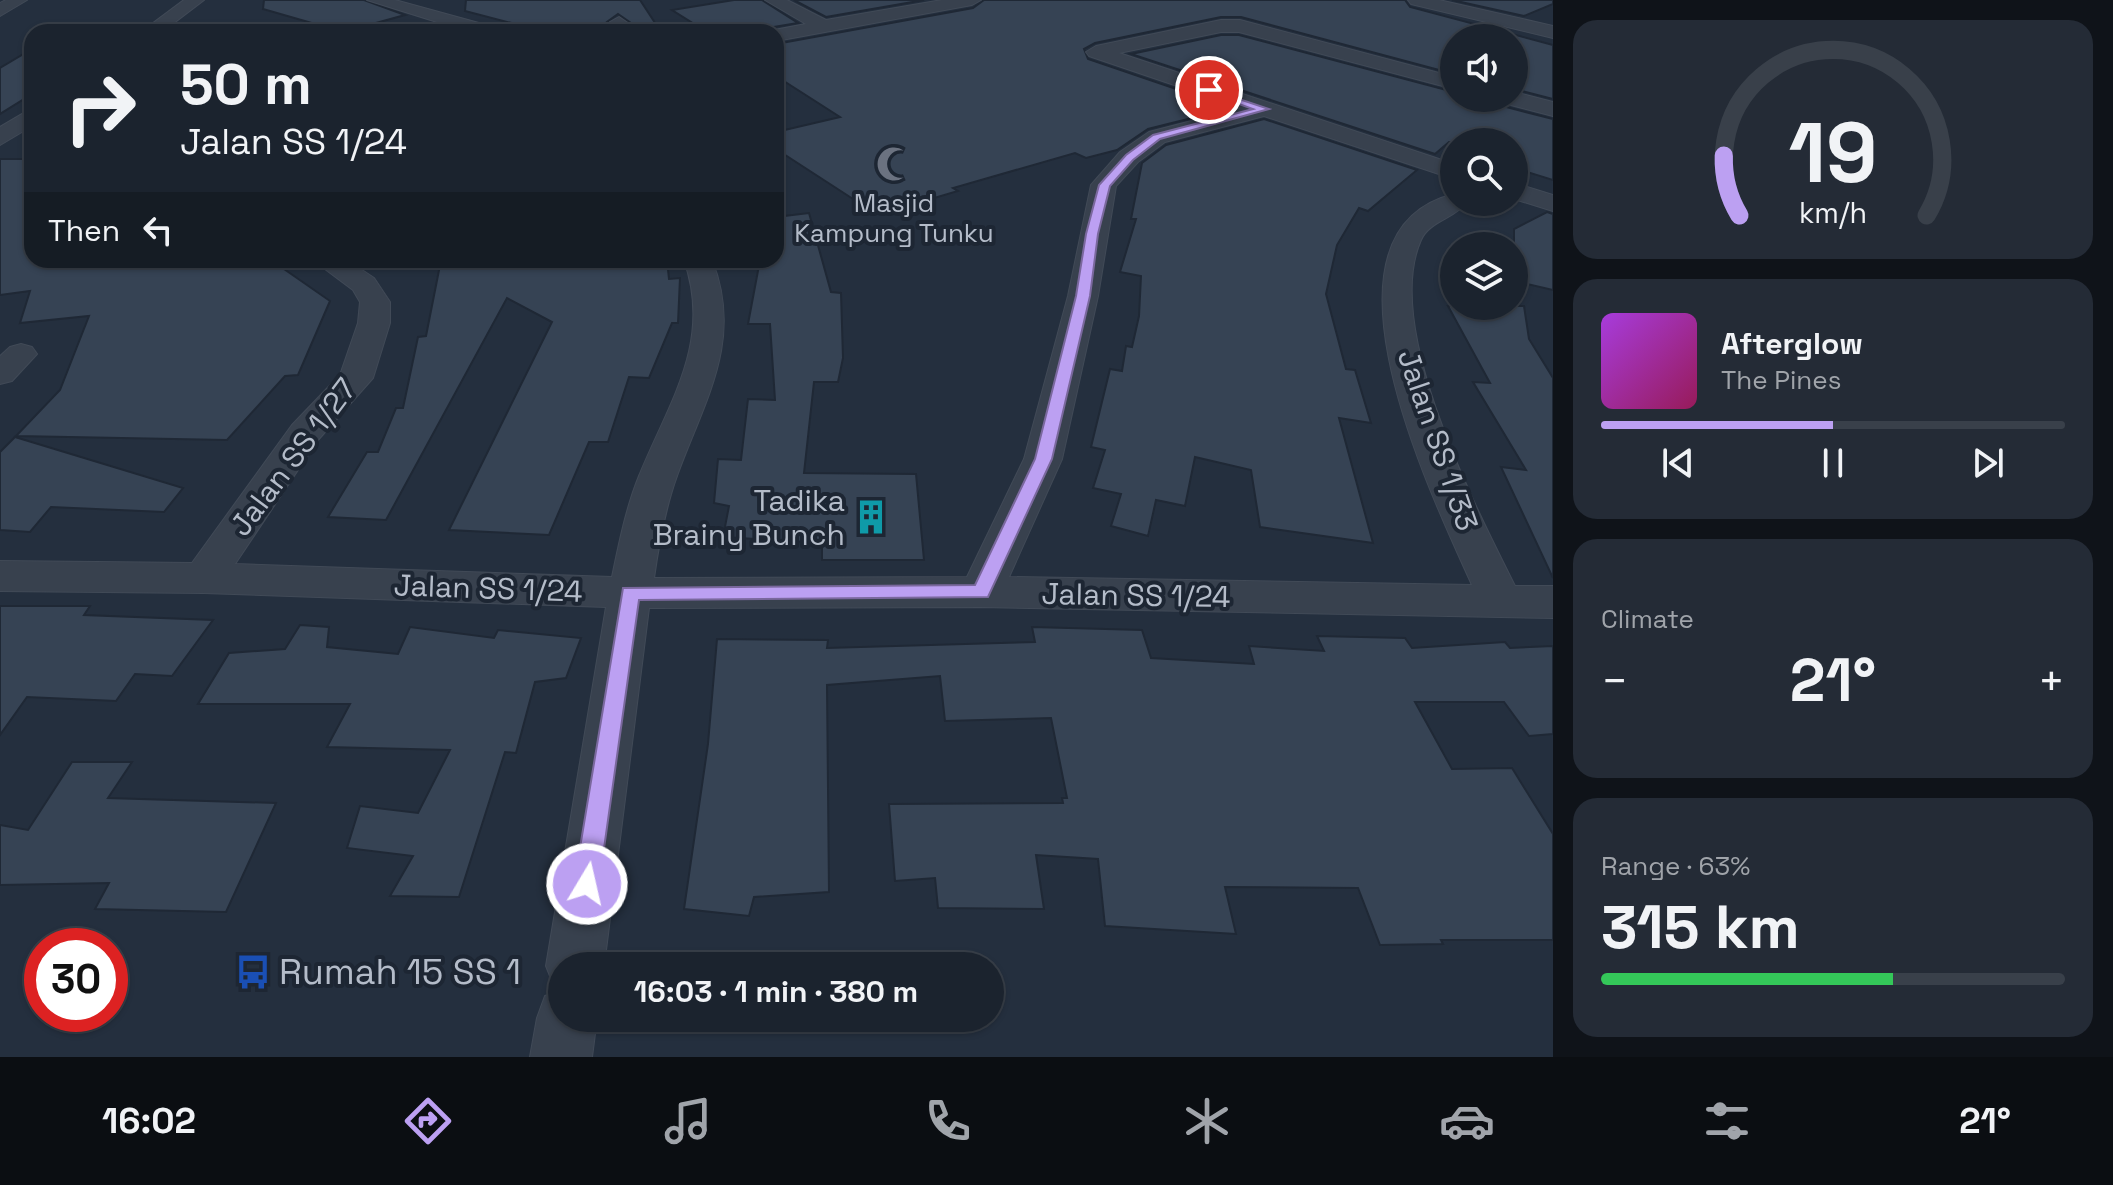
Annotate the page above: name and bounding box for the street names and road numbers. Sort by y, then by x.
street label: Jalan SS 1/33 [1389,344,1487,536]
street label: Jalan SS 1/27 [221,370,365,544]
street label: Jalan SS 1/24 [393,565,583,611]
street label: Jalan SS 1/24 [1041,574,1231,616]

